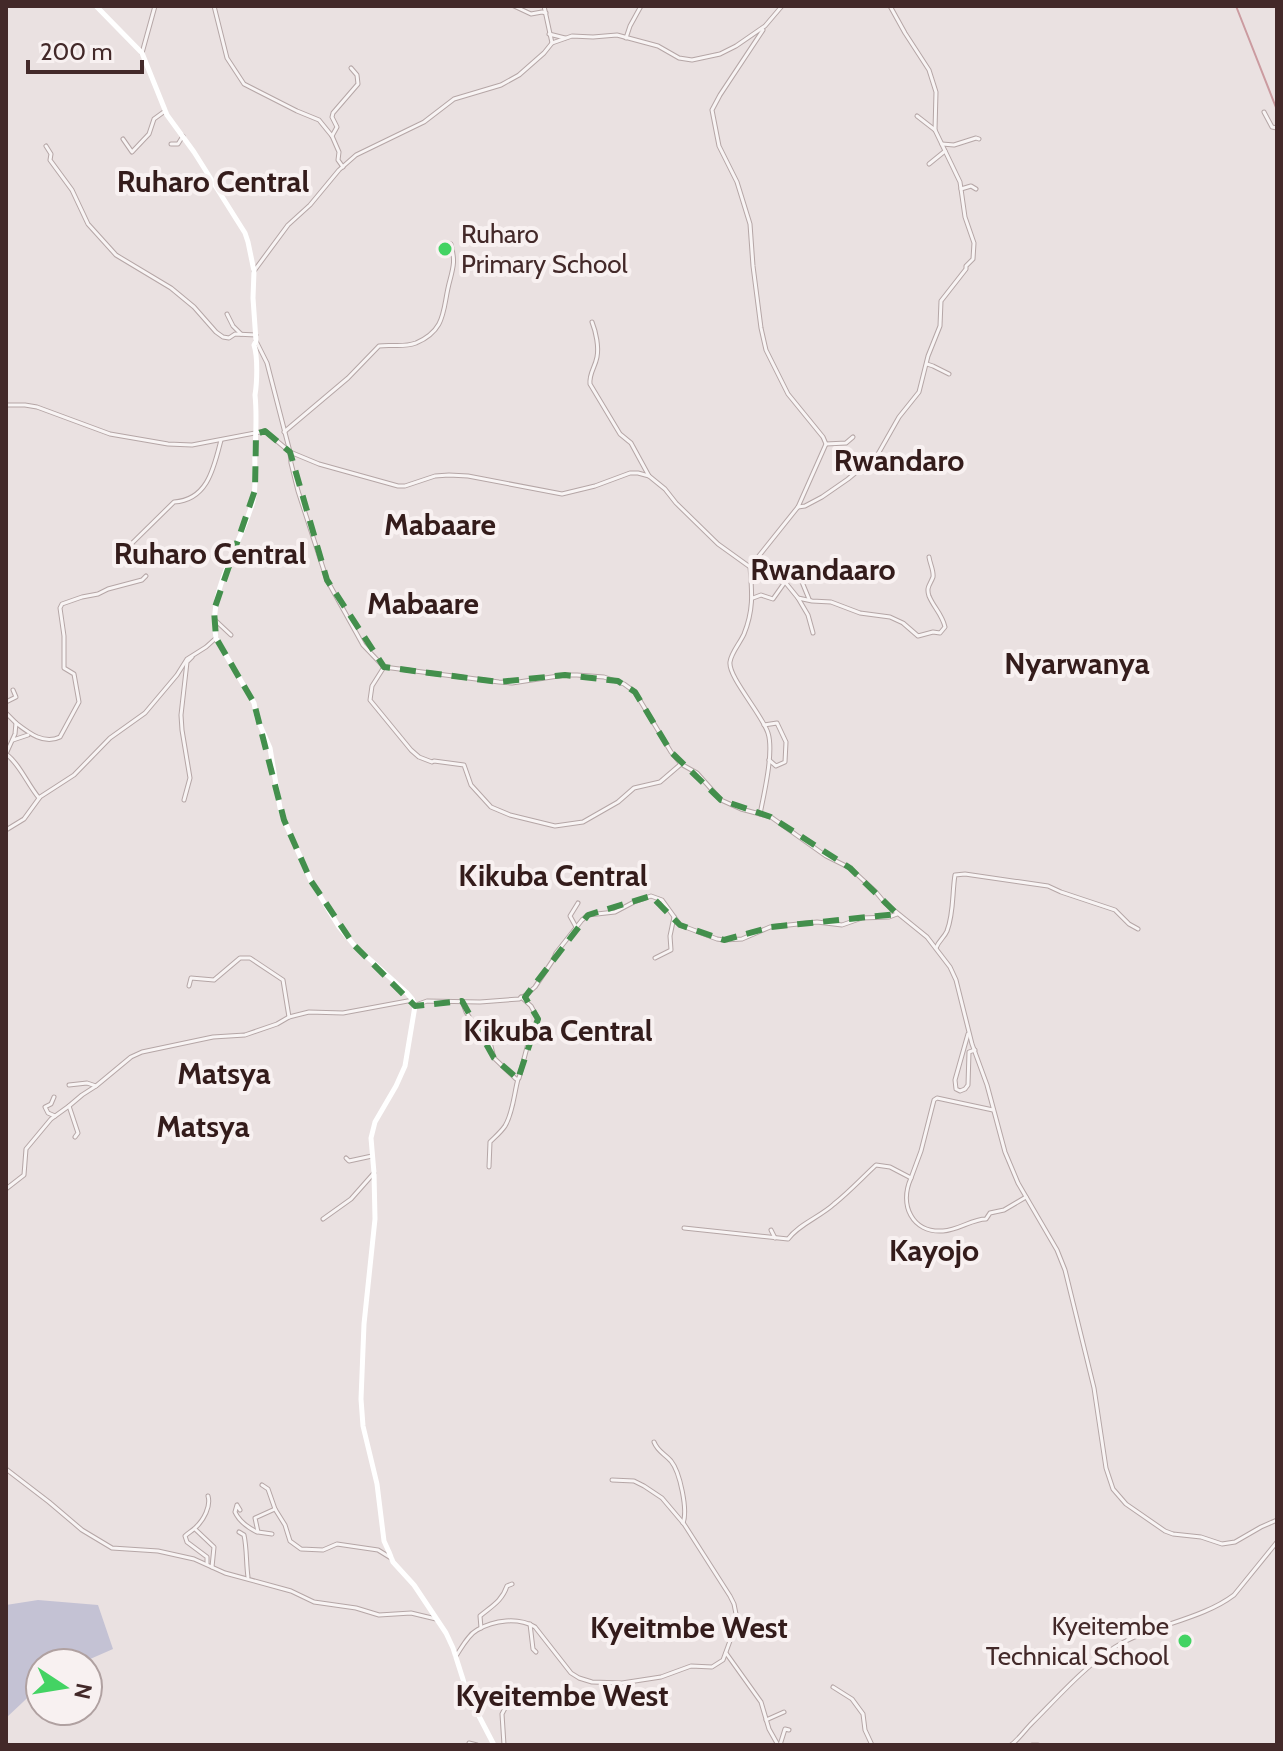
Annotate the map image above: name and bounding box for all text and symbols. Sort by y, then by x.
scale bar [28,24,142,74]
text: 200 m [40,37,113,66]
district label: Ruharo Central [117,163,309,200]
place label: Ruharo Primary School [461,218,628,280]
marker: Ruharo Primary School [436,240,454,258]
district label: Rwandaro [834,442,964,479]
district label: Mabaare [384,506,496,543]
district label: Ruharo Central [114,535,306,572]
district label: Rwandaaro [750,551,896,588]
district label: Mabaare [367,585,479,622]
district label: Nyarwanya [1004,645,1150,682]
district label: Kikuba Central [458,857,648,894]
district label: Kikuba Central [463,1012,653,1049]
district label: Matsya [177,1055,271,1092]
district label: Matsya [156,1108,250,1145]
district label: Kayojo [889,1232,979,1269]
district label: Kyeitmbe West [590,1609,788,1646]
place label: Kyeitembe Technical School [986,1610,1169,1672]
marker: Kyeitembe Technical School [1176,1632,1194,1650]
north arrow [24,1647,104,1727]
district label: Kyeitembe West [455,1677,669,1714]
text: N [68,1681,98,1701]

